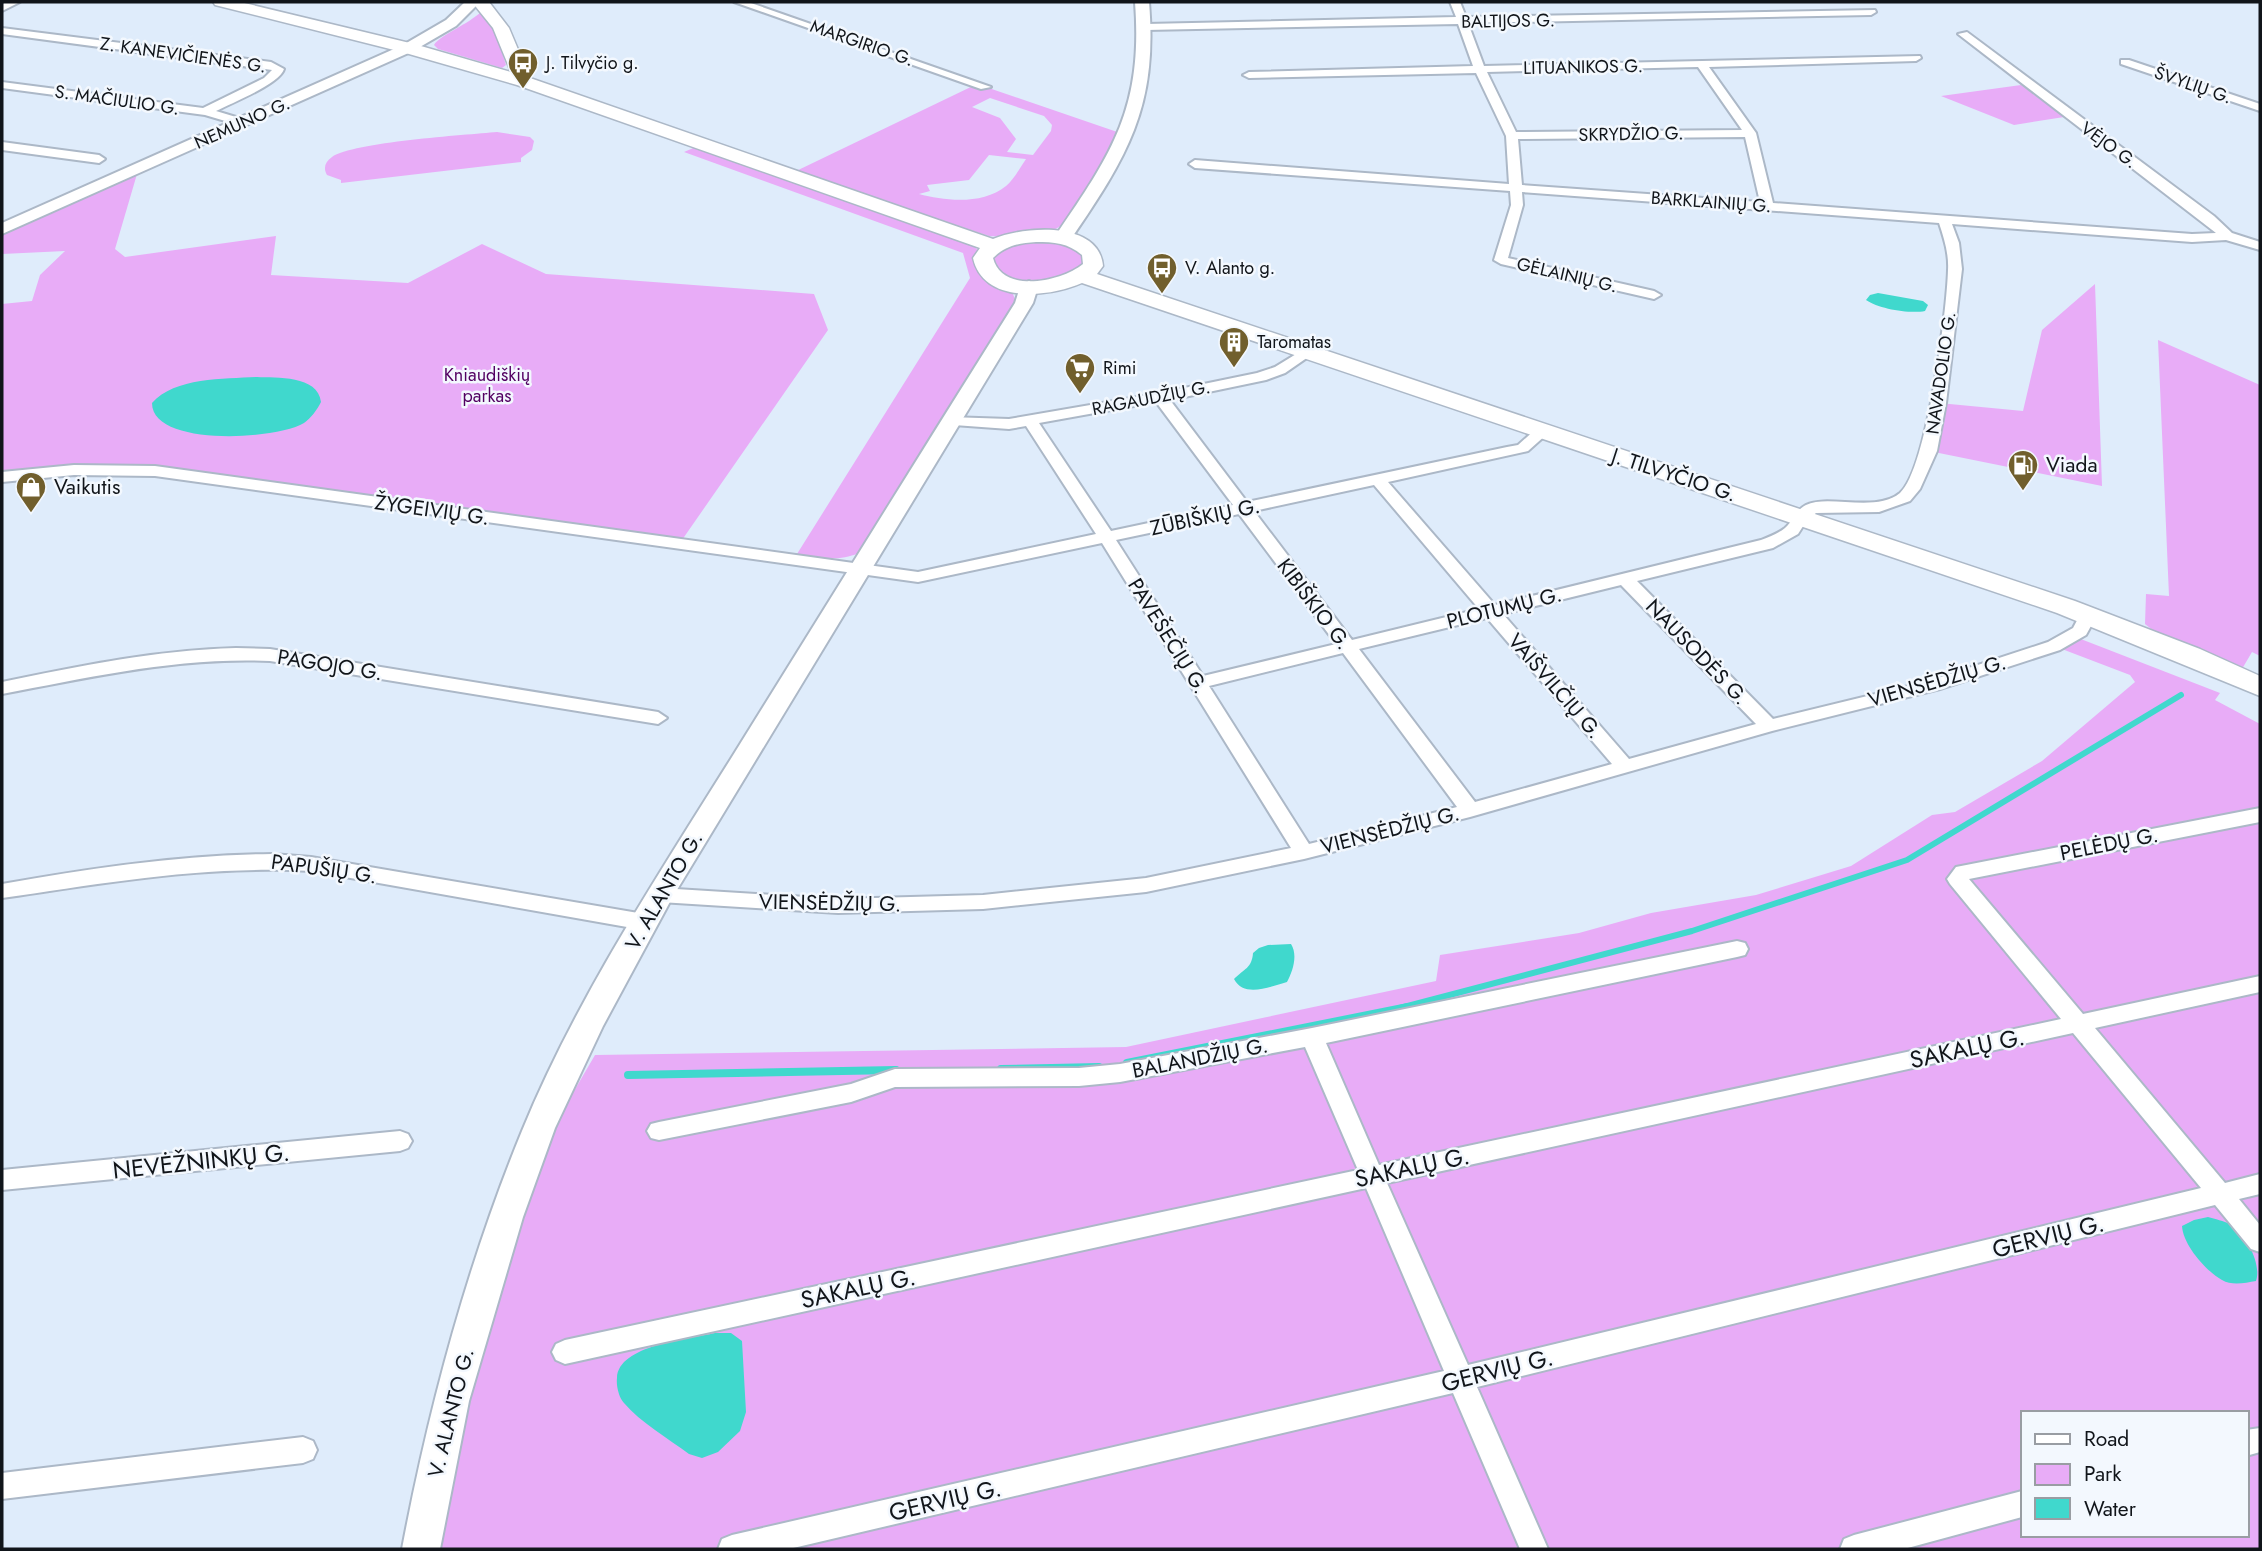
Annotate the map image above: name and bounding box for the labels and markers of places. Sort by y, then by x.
bus stop icon: J. Tilvyčio g. [506,46,540,90]
place label: J. Tilvyčio g. [544,50,639,76]
bus stop icon: V. Alanto g. [1145,251,1179,295]
place label: V. Alanto g. [1185,255,1275,281]
building icon: Taromatas [1217,325,1251,369]
place label: Taromatas [1257,329,1331,355]
supermarket icon: Rimi [1063,351,1097,395]
place label: Rimi [1103,355,1136,381]
fuel station icon: Viada [2006,448,2040,492]
place label: Viada [2046,450,2098,480]
shop icon: Vaikutis [14,470,48,514]
place label: Vaikutis [54,472,120,502]

